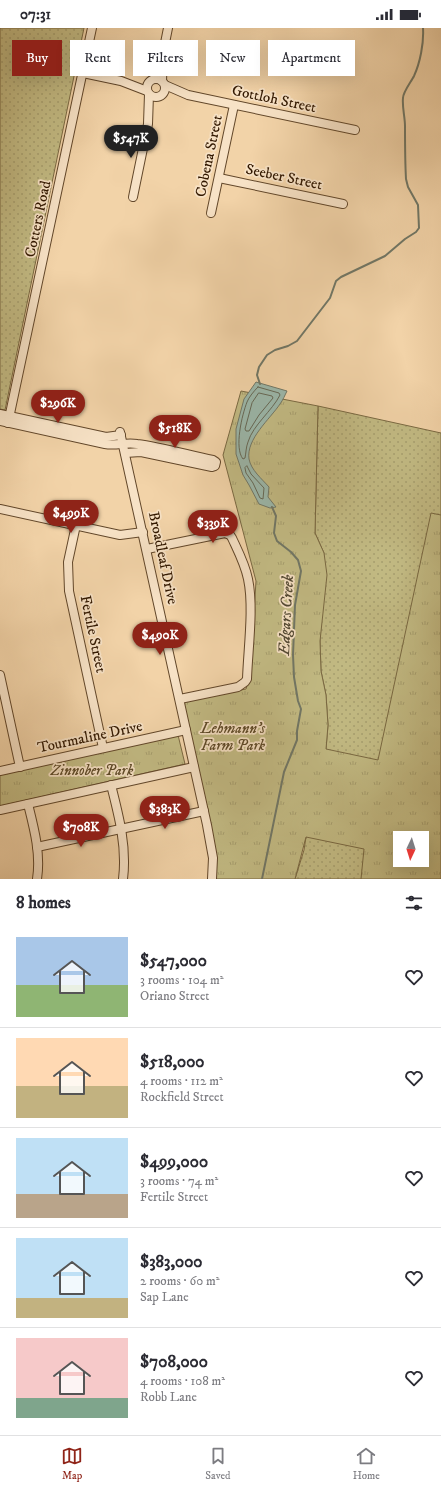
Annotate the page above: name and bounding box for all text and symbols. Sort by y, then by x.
text: 07:31 [20,5,51,24]
chip: Buy [12,40,62,76]
chip: Rent [70,40,125,76]
chip: Filters [133,40,198,76]
chip: New [206,40,260,76]
chip: Apartment [268,40,355,76]
street label: Gottloh Street [230,81,318,117]
street label: Cobena Street [191,113,227,199]
pin: $547K [103,125,159,159]
text: $547K [113,130,149,146]
street label: Seeber Street [244,160,324,194]
street label: Cotters Road [21,178,56,259]
pin: $296K [30,390,86,424]
text: $296K [40,395,76,411]
pin: $518K [147,415,203,449]
text: $518K [158,420,192,436]
pin: $499K [43,500,99,534]
text: $499K [53,505,89,521]
street label: Broadleaf Drive [144,510,182,606]
pin: $339K [185,510,241,544]
text: $339K [197,515,229,531]
water label: Edgars Creek [274,574,298,657]
street label: Fertile Street [76,594,111,675]
pin: $490K [132,622,188,656]
text: $490K [141,627,179,643]
street label: Tourmaline Drive [36,717,144,757]
park label: Lehmann’s Farm Park [200,719,266,755]
park label: Zinnober Park [50,761,134,780]
pin: $383K [137,796,193,830]
text: $383K [149,801,181,817]
pin: $708K [53,814,109,848]
text: $708K [63,819,99,835]
north arrow [393,831,429,867]
map controls [393,831,429,867]
text: 8 homes [16,892,71,914]
icon: filters [403,892,425,914]
text: $547,000 [140,950,207,972]
icon: home [48,953,96,1001]
icon: heart [403,966,425,988]
text: 3 rooms · 104 m² [140,972,223,988]
text: Oriano Street [140,988,210,1004]
text: $518,000 [140,1051,205,1073]
icon: home [48,1054,96,1102]
icon: heart [403,1067,425,1089]
text: 4 rooms · 112 m² [140,1073,223,1089]
text: Rockfield Street [140,1089,224,1105]
text: $499,000 [140,1151,208,1173]
icon: home [48,1154,96,1202]
icon: heart [403,1167,425,1189]
text: 3 rooms · 74 m² [140,1173,218,1189]
text: Fertile Street [140,1189,208,1205]
text: $383,000 [140,1251,203,1273]
icon: home [48,1254,96,1302]
icon: heart [403,1267,425,1289]
text: 2 rooms · 60 m² [140,1273,220,1289]
text: Sap Lane [140,1289,189,1305]
text: $708,000 [140,1351,208,1373]
icon: home [48,1354,96,1402]
icon: heart [403,1367,425,1389]
text: 4 rooms · 108 m² [140,1373,225,1389]
text: Robb Lane [140,1389,197,1405]
tab: Map [61,1445,83,1483]
tab: Saved [205,1445,231,1483]
tab: Home [353,1445,380,1483]

